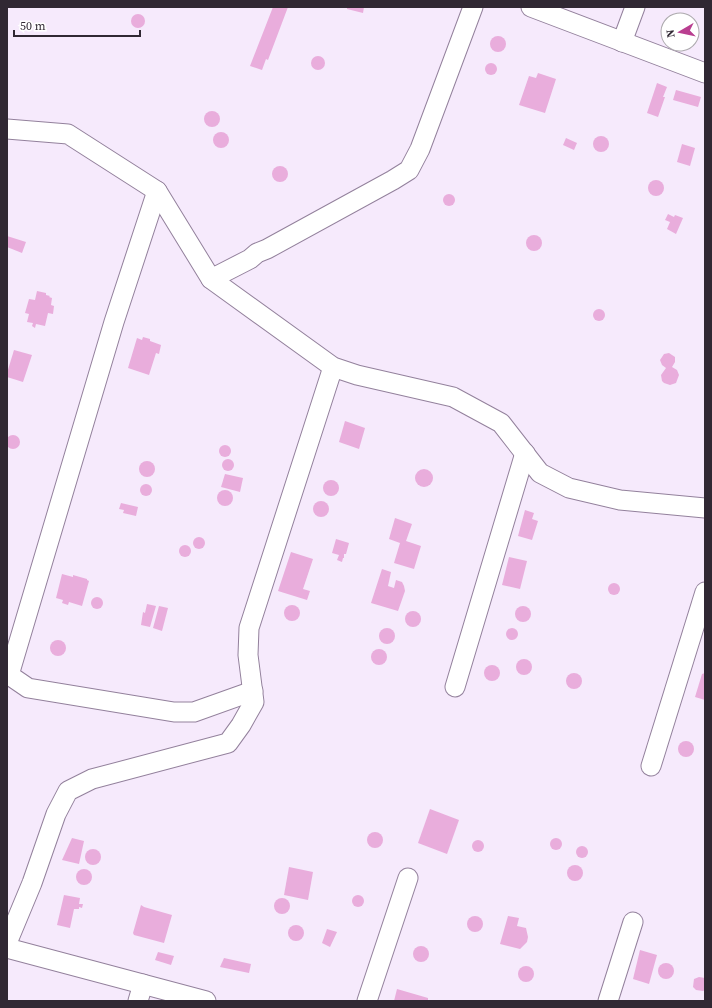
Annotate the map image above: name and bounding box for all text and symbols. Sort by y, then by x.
scale bar [14,12,140,38]
north arrow [660,12,700,52]
text: 50 m [20,18,46,34]
text: N [663,28,679,39]

